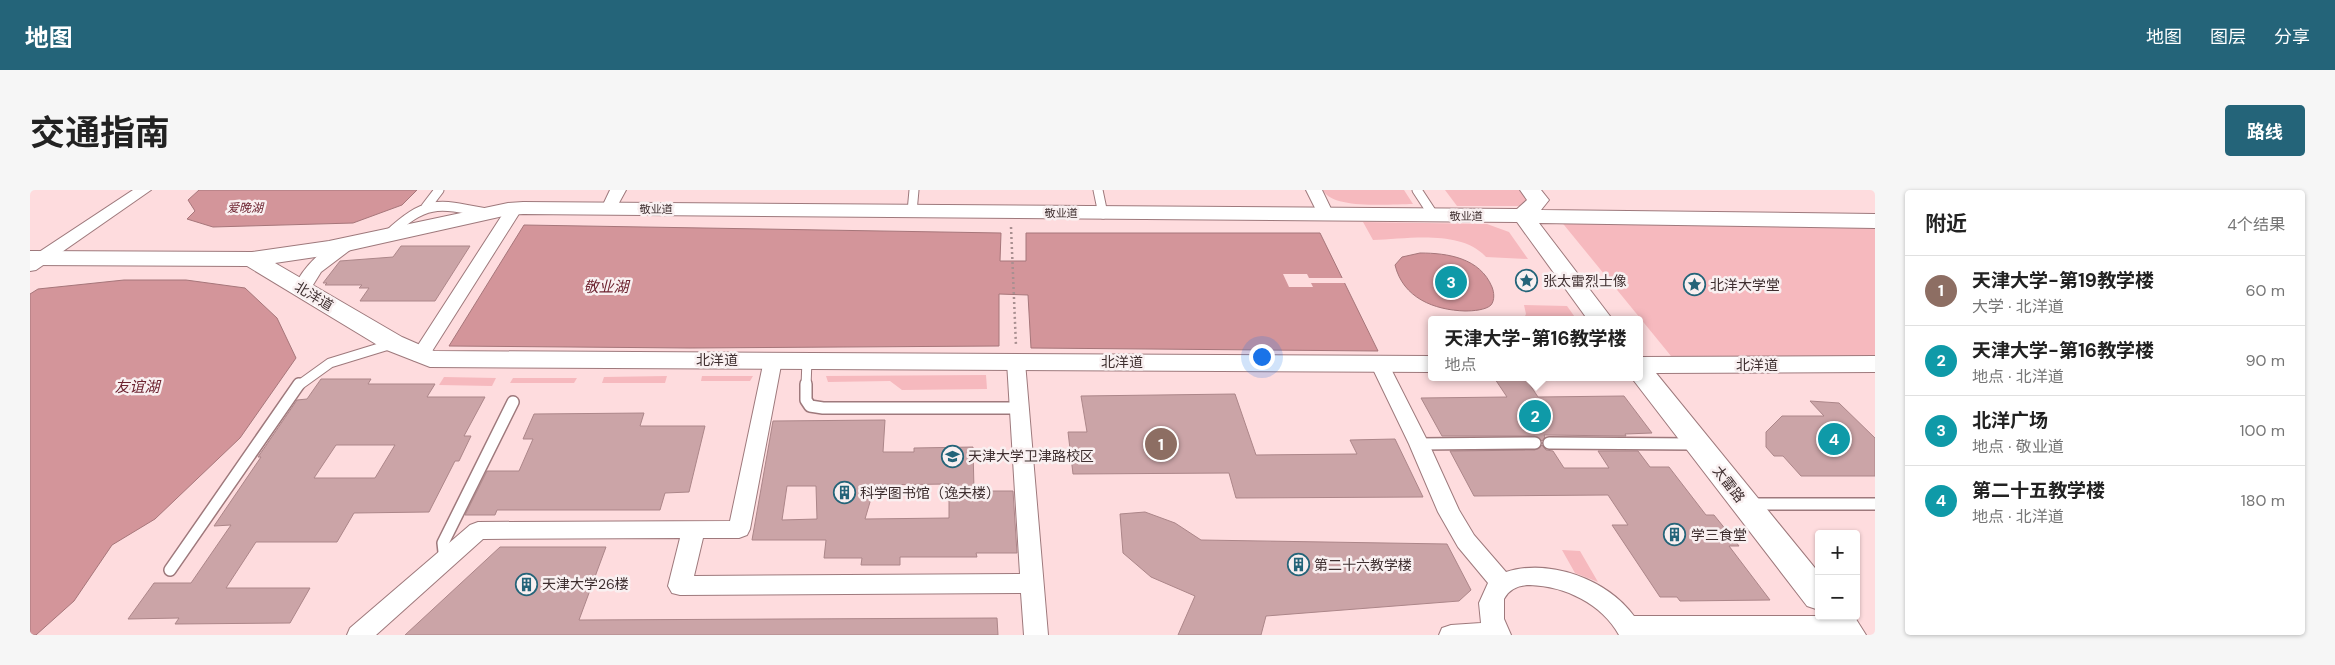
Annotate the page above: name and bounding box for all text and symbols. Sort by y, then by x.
text: 地图 [25,22,73,53]
text: 地图 [2146,25,2182,49]
text: 图层 [2210,25,2246,49]
text: 分享 [2274,25,2310,49]
button: 路线 [2225,105,2305,156]
text: 交通指南 [30,110,170,156]
water label: 爱晚湖 [227,200,265,216]
street label: 敬业道 [640,202,673,216]
street label: 敬业道 [1045,206,1078,220]
street label: 敬业道 [1450,209,1483,223]
text: 附近 [1925,210,1967,238]
text: 4个结果 [2227,214,2285,235]
pin: 3 [1435,263,1467,301]
text: 天津大学-第19教学楼 [1972,268,2154,293]
place icon: 张太雷烈士像 [1515,269,1539,293]
place label: 张太雷烈士像 [1543,272,1627,290]
place icon: 北洋大学堂 [1682,273,1706,297]
place label: 北洋大学堂 [1710,276,1780,294]
street label: 北洋道 [291,277,337,315]
water label: 敬业湖 [583,277,630,297]
text: 1 [1938,280,1944,301]
text: 60 m [2245,280,2285,301]
text: 大学 · 北洋道 [1972,296,2064,317]
popup [1428,316,1643,381]
text: 天津大学-第16教学楼 [1445,326,1626,351]
text: 天津大学-第16教学楼 [1972,338,2154,363]
your location [1249,344,1275,370]
text: 2 [1936,350,1946,371]
text: 90 m [2245,350,2285,371]
street label: 北洋道 [696,351,738,369]
street label: 北洋道 [1101,353,1143,371]
text: 地点 [1445,354,1477,375]
street label: 北洋道 [1736,356,1778,374]
text: 地点 · 北洋道 [1972,366,2064,387]
water label: 友谊湖 [114,377,161,397]
pin: 2 [1519,397,1551,435]
text: 北洋广场 [1972,408,2048,433]
pin: 4 [1818,420,1850,458]
text: 3 [1936,420,1946,441]
text: 100 m [2240,420,2285,441]
pin: 1 [1145,425,1177,463]
text: 地点 · 敬业道 [1972,436,2064,457]
school or university icon: 天津大学卫津路校区 [940,444,964,468]
place label: 天津大学卫津路校区 [968,447,1094,465]
street label: 太雷路 [1709,462,1749,506]
text: 第二十五教学楼 [1972,478,2105,503]
building icon: 科学图书馆（逸夫楼） [832,481,856,505]
place label: 科学图书馆（逸夫楼） [860,484,1000,502]
text: 4 [1936,490,1946,511]
text: 180 m [2241,490,2285,511]
text: 地点 · 北洋道 [1972,506,2064,527]
building icon: 学三食堂 [1663,523,1687,547]
place label: 学三食堂 [1691,526,1747,544]
map controls [1815,530,1860,620]
button: + [1815,530,1860,575]
building icon: 第二十六教学楼 [1286,553,1310,577]
place label: 第二十六教学楼 [1314,556,1412,574]
building icon: 天津大学26楼 [514,572,538,596]
place label: 天津大学26楼 [542,575,629,593]
button: − [1815,575,1860,620]

